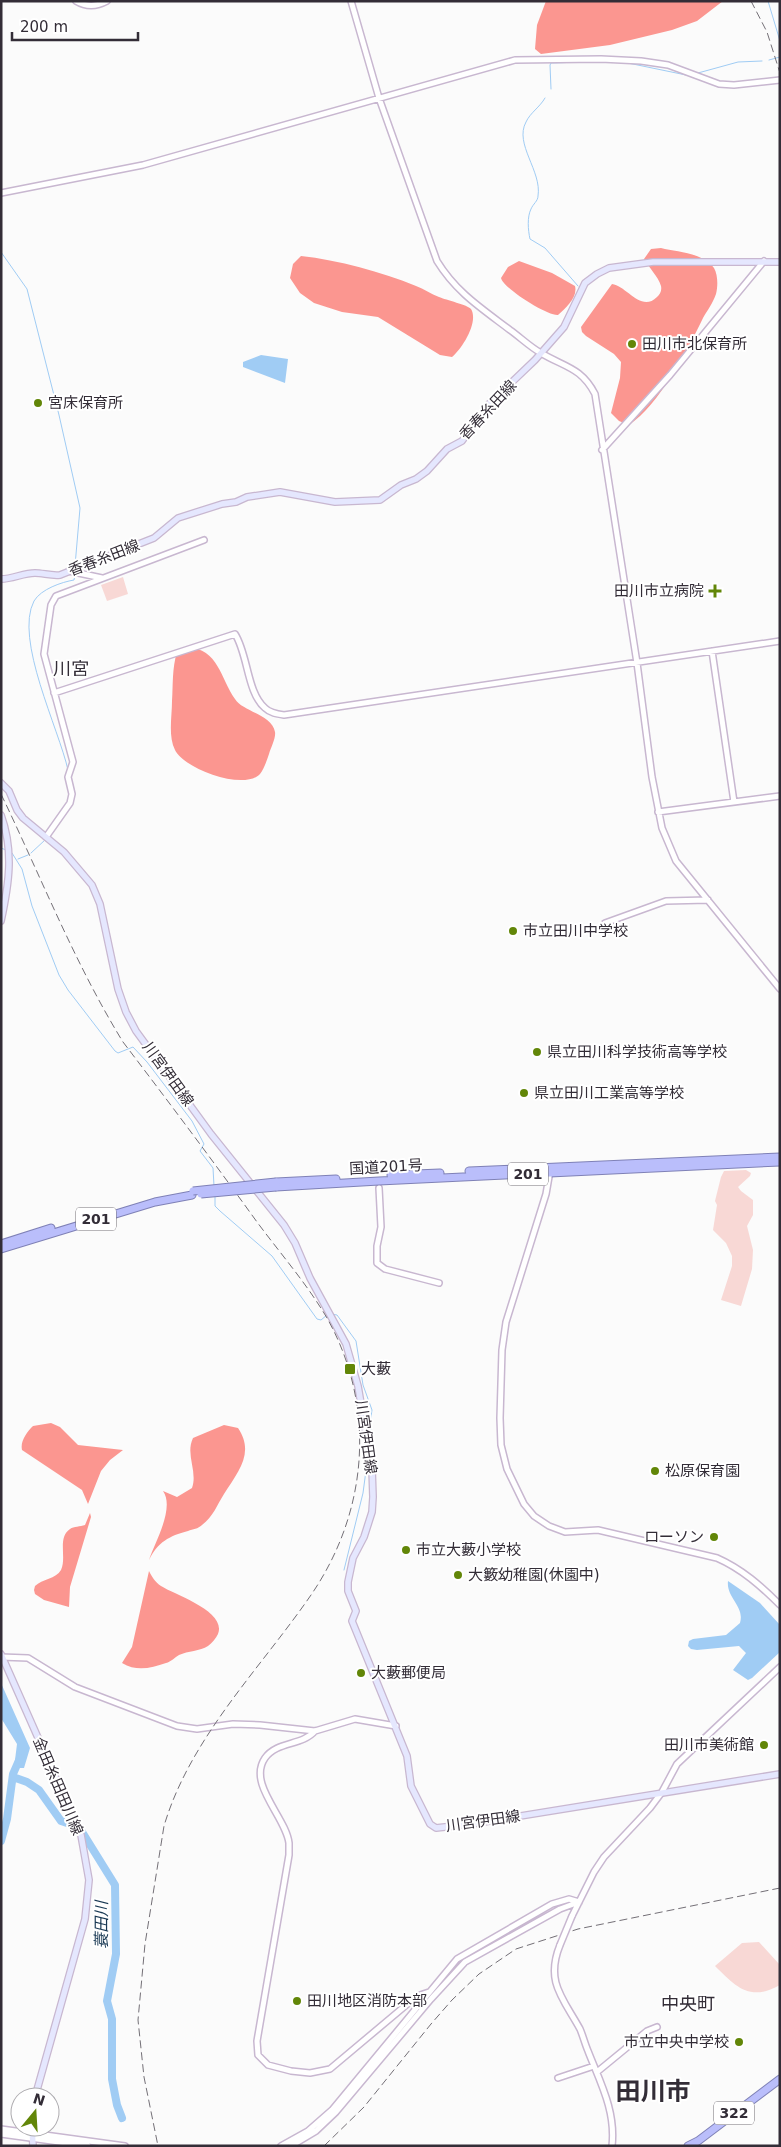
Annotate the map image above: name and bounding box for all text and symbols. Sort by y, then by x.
scale bar [12,10,139,42]
text: 200 m [20,18,68,36]
place label: 田川市北保育所 [642,335,747,353]
marker: 田川市北保育所 [626,338,638,350]
street label: 香春糸田線 [456,376,520,444]
place label: 宮床保育所 [48,394,123,412]
marker: 宮床保育所 [32,397,44,409]
street label: 香春糸田線 [66,536,142,580]
place label: 田川市立病院 [614,582,704,600]
marker: 田川市立病院 [708,584,722,598]
district label: 川宮 [53,658,89,679]
place label: 市立田川中学校 [523,922,628,940]
marker: 市立田川中学校 [507,925,519,937]
street label: 川宮伊田線 [139,1038,197,1110]
place label: 県立田川科学技術高等学校 [547,1043,727,1061]
marker: 県立田川科学技術高等学校 [531,1046,543,1058]
place label: 県立田川工業高等学校 [534,1084,684,1102]
marker: 県立田川工業高等学校 [518,1087,530,1099]
street label: 国道201号 [349,1156,423,1178]
road number: 201 [508,1162,548,1186]
road number: 201 [76,1208,116,1230]
place label: 大藪 [361,1360,391,1378]
marker: 大藪 [343,1362,357,1376]
street label: 川宮伊田線 [352,1399,380,1475]
place label: 松原保育園 [665,1462,740,1480]
marker: 松原保育園 [649,1465,661,1477]
place label: ローソン [644,1528,704,1546]
marker: ローソン [708,1531,720,1543]
place label: 市立大藪小学校 [416,1541,521,1559]
marker: 市立大藪小学校 [400,1544,412,1556]
place label: 大籔幼稚園(休園中) [468,1566,600,1584]
marker: 大籔幼稚園(休園中) [452,1569,464,1581]
place label: 大藪郵便局 [371,1664,446,1682]
marker: 大藪郵便局 [355,1667,367,1679]
street label: 金田糸田田川線 [29,1734,87,1838]
place label: 田川市美術館 [664,1736,754,1754]
marker: 田川市美術館 [758,1739,770,1751]
street label: 川宮伊田線 [445,1807,521,1835]
water label: 蓑田川 [92,1899,111,1949]
place label: 田川地区消防本部 [307,1992,427,2010]
district label: 中央町 [661,1993,715,2014]
marker: 田川地区消防本部 [291,1995,303,2007]
place label: 市立中央中学校 [624,2033,729,2051]
marker: 市立中央中学校 [733,2036,745,2048]
district label: 田川市 [615,2077,691,2106]
north arrow [10,2087,60,2137]
text: N [31,2090,47,2109]
road number: 322 [714,2102,754,2124]

